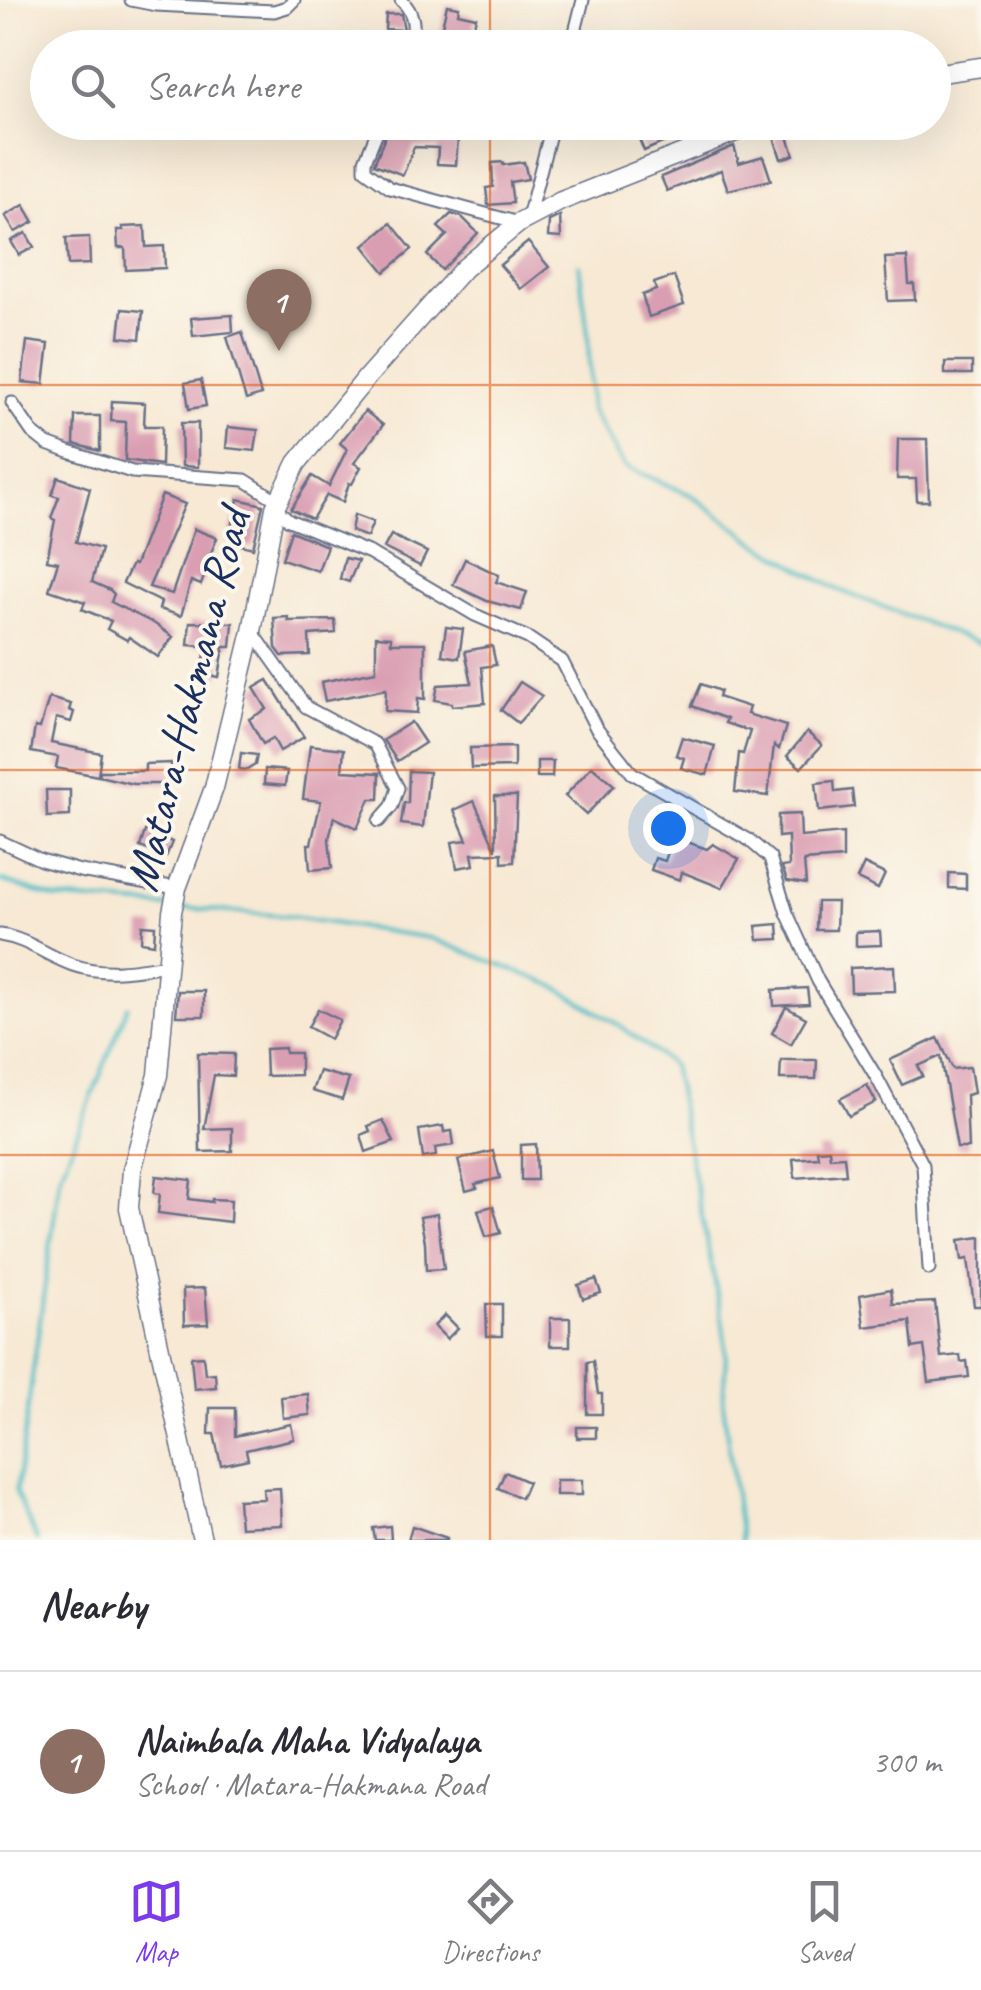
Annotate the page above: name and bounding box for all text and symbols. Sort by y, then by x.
search box [30,30,951,140]
icon: search [65,58,120,113]
text: Search here [145,62,300,109]
pin: 1 [246,268,312,351]
street label: Matara-Hakmana Road [111,497,265,897]
your location [643,803,694,854]
text: Nearby [40,1579,146,1632]
text: Naimbala Maha Vidyalaya [135,1717,479,1764]
text: 1 [65,1741,80,1782]
text: 300 m [872,1741,941,1782]
text: School · Matara-Hakmana Road [135,1764,486,1805]
tab: Map [129,1874,184,1969]
tab: Directions [442,1874,539,1969]
tab: Saved [797,1874,852,1969]

